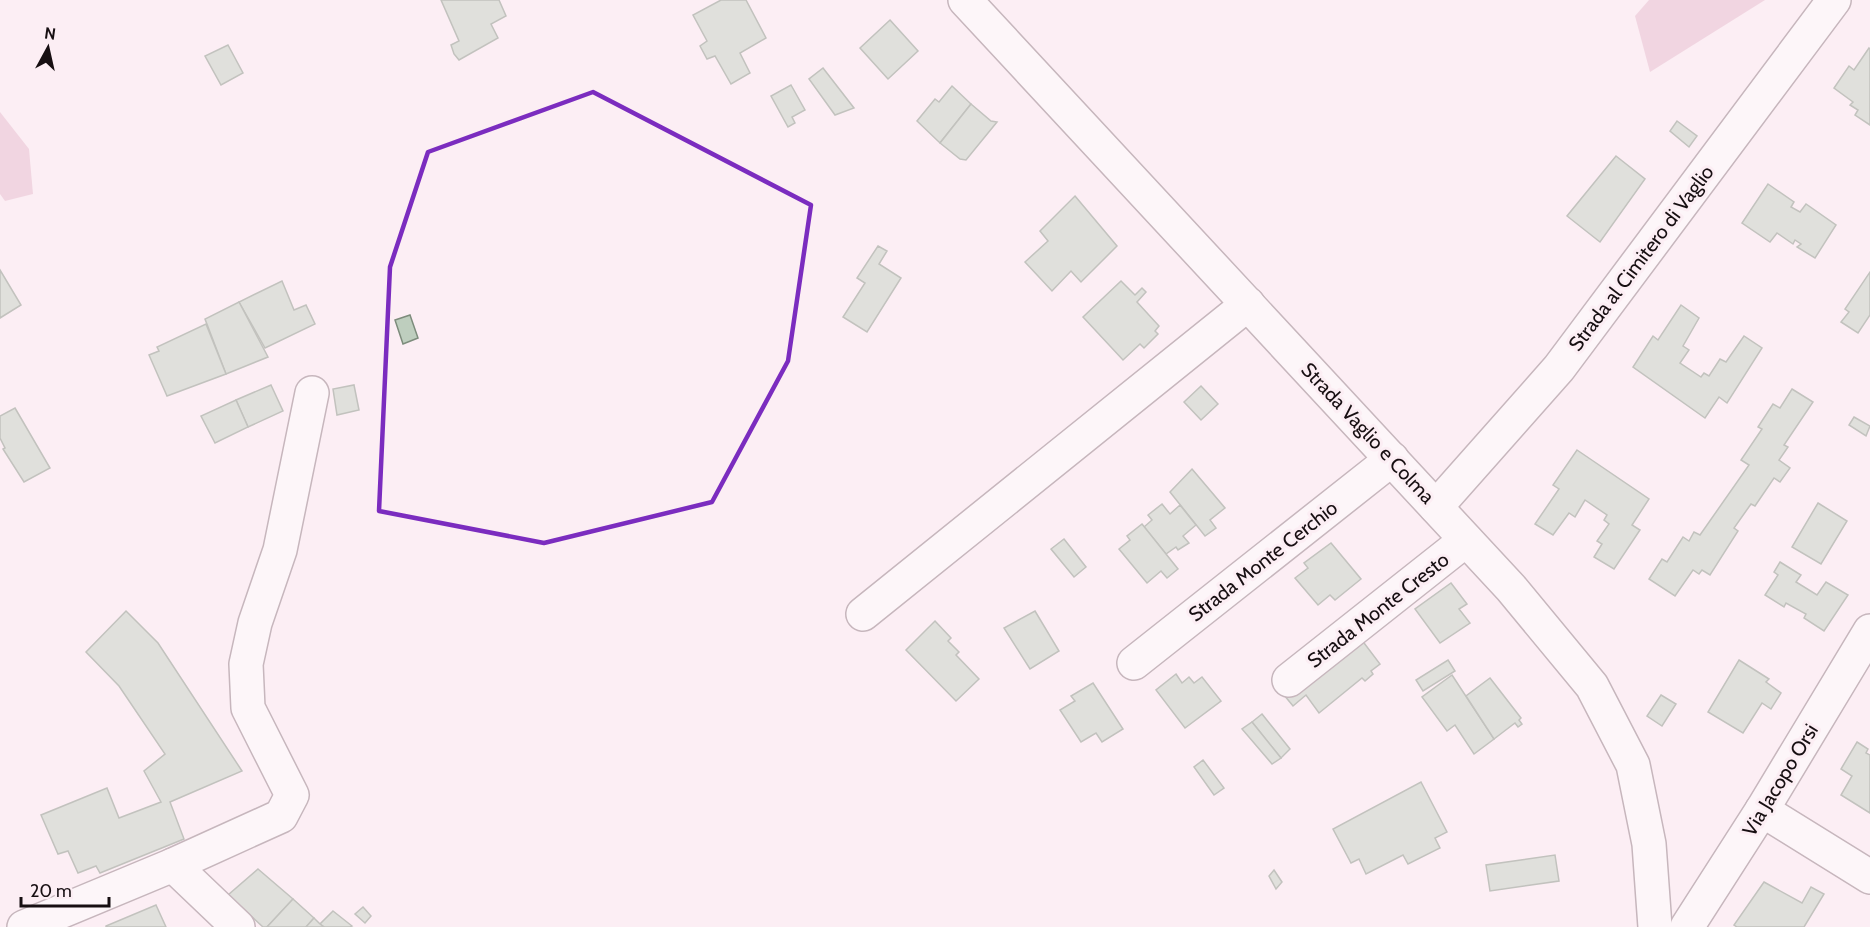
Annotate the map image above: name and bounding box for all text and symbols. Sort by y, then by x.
north arrow [18,18,78,78]
text: N [43,23,57,44]
street label: Strada al Cimitero di Vaglio [1563,160,1719,356]
street label: Strada Vaglio e Colma [1296,357,1440,509]
street label: Strada Monte Cerchio [1184,496,1342,626]
street label: Strada Monte Cresto [1302,547,1454,673]
street label: Via Jacopo Orsi [1737,720,1823,840]
scale bar [21,870,110,908]
text: 20 m [30,880,72,902]

